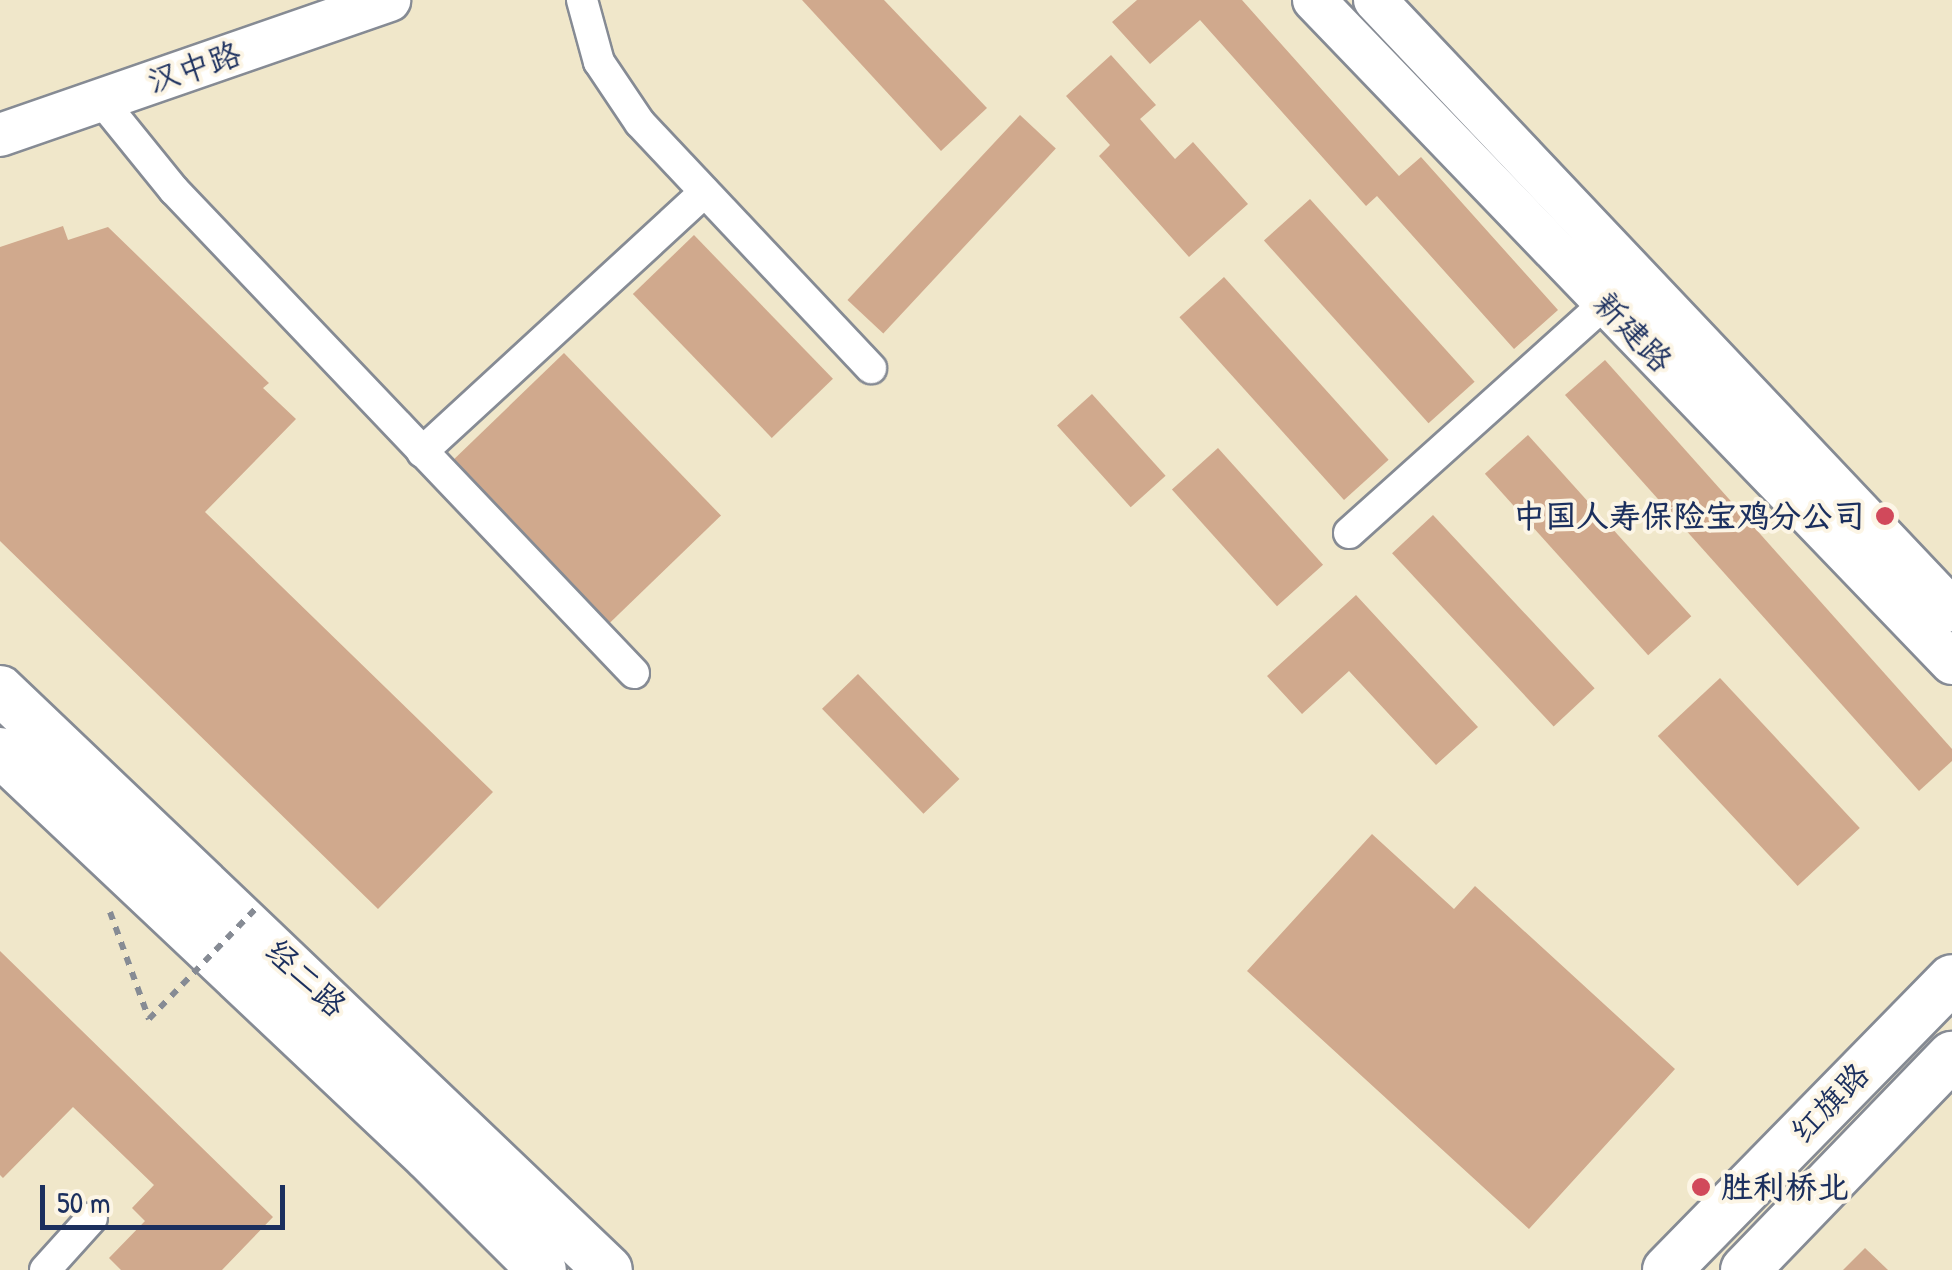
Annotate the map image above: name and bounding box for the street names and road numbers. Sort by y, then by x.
street label: 汉中路 [142,34,246,102]
street label: 新建路 [1586,284,1680,380]
street label: 经二路 [258,931,354,1025]
street label: 红旗路 [1783,1055,1877,1151]

